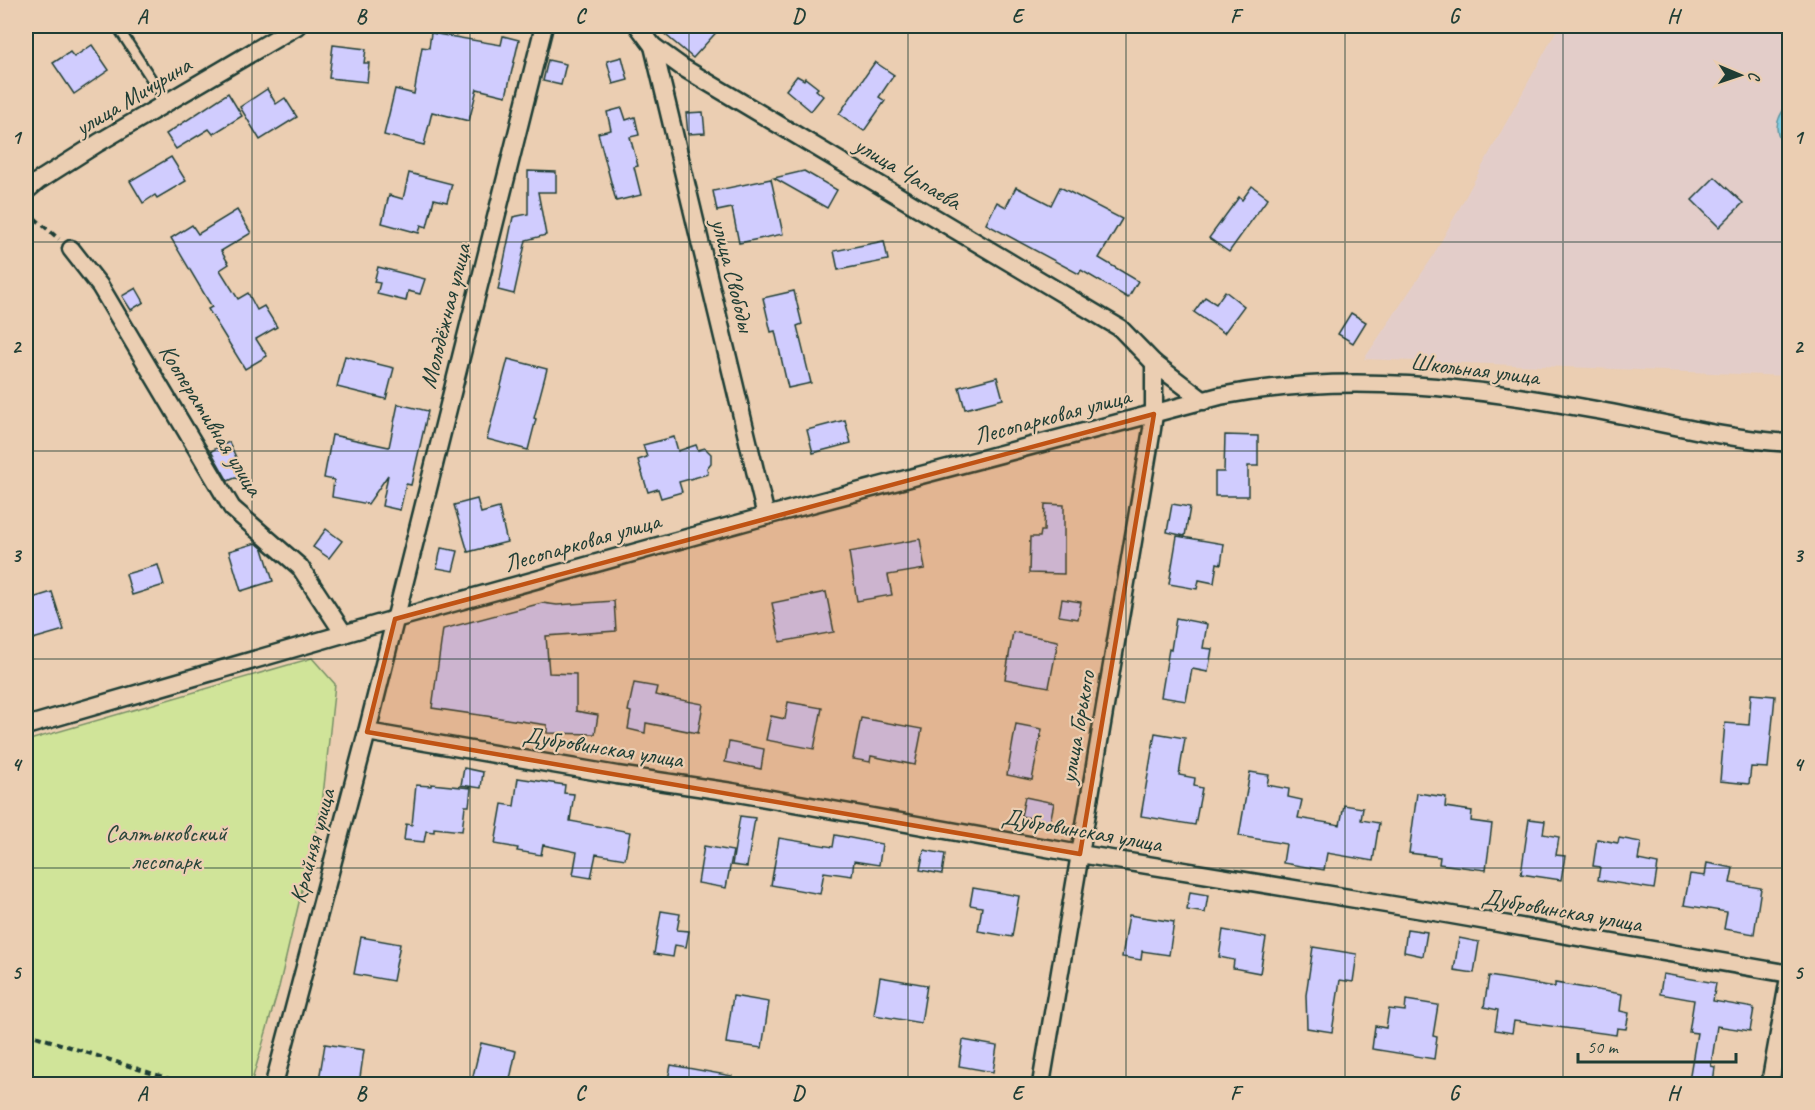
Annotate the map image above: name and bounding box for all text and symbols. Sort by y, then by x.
text: A [137,4,149,29]
text: B [356,4,368,29]
text: C [575,4,587,29]
text: D [792,4,806,29]
text: E [1012,4,1026,29]
text: F [1230,4,1244,29]
text: G [1449,4,1462,29]
text: H [1667,4,1682,29]
north arrow [1710,45,1770,105]
street label: улица Мичурина [68,49,198,143]
text: С [1744,71,1764,82]
text: 1 [12,125,23,150]
text: 1 [1794,125,1805,150]
street label: улица Чапаева [848,128,968,217]
street label: улица Свободы [704,213,762,337]
street label: Молодёжная улица [413,239,478,391]
text: 2 [12,334,23,359]
text: 2 [1794,334,1805,359]
street label: Кооперативная улица [152,338,271,503]
street label: Школьная улица [1409,346,1543,392]
street label: Лесопарковая улица [970,380,1136,451]
street label: Лесопарковая улица [500,505,666,579]
text: 3 [12,543,23,568]
text: 3 [1794,543,1805,568]
street label: улица Горького [1052,667,1102,788]
street label: Дубровинская улица [521,720,686,775]
text: 4 [12,752,24,777]
text: 4 [1794,752,1806,777]
street label: Крайняя улица [282,784,342,906]
street label: Дубровинская улица [1000,801,1165,859]
park label: Салтыковский лесопарк [105,818,229,876]
street label: Дубровинская улица [1480,881,1645,939]
text: 5 [12,960,23,985]
text: 5 [1794,960,1805,985]
scale bar [1578,1026,1736,1064]
text: 50 m [1587,1036,1620,1058]
text: A [137,1081,149,1106]
text: B [356,1081,368,1106]
text: C [575,1081,587,1106]
text: D [792,1081,806,1106]
text: E [1012,1081,1026,1106]
text: F [1230,1081,1244,1106]
text: G [1449,1081,1462,1106]
text: H [1667,1081,1682,1106]

